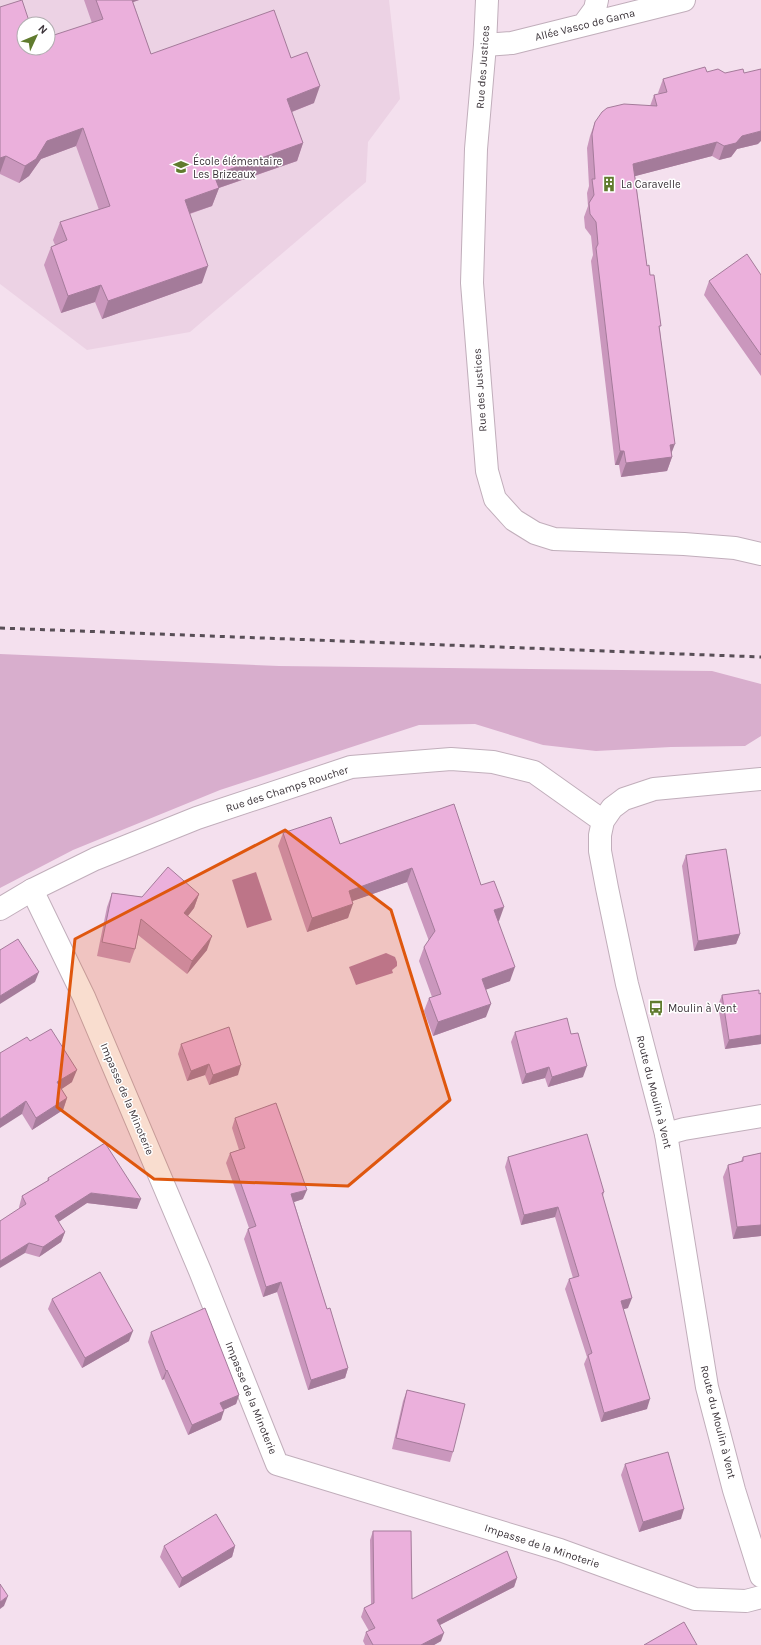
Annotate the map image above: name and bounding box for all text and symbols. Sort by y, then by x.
street label: Allée Vasco de Gama [534,6,636,44]
north arrow [16,16,56,56]
text: N [35,22,50,37]
street label: Rue des Justices [474,25,492,109]
place label: École élémentaire Les Brizeaux [193,153,283,181]
school or university icon: École élémentaire Les Brizeaux [172,158,190,176]
building icon: La Caravelle [600,175,618,193]
place label: La Caravelle [621,178,681,191]
street label: Rue des Justices [471,348,489,432]
street label: Rue des Champs Roucher [224,763,350,815]
bus stop icon: Moulin à Vent [647,999,665,1017]
place label: Moulin à Vent [668,1002,737,1015]
street label: Route du Moulin à Vent [634,1034,674,1150]
street label: Impasse de la Minoterie [98,1041,157,1157]
street label: Impasse de la Minoterie [222,1340,280,1456]
street label: Route du Moulin à Vent [698,1364,738,1480]
street label: Impasse de la Minoterie [483,1521,601,1571]

